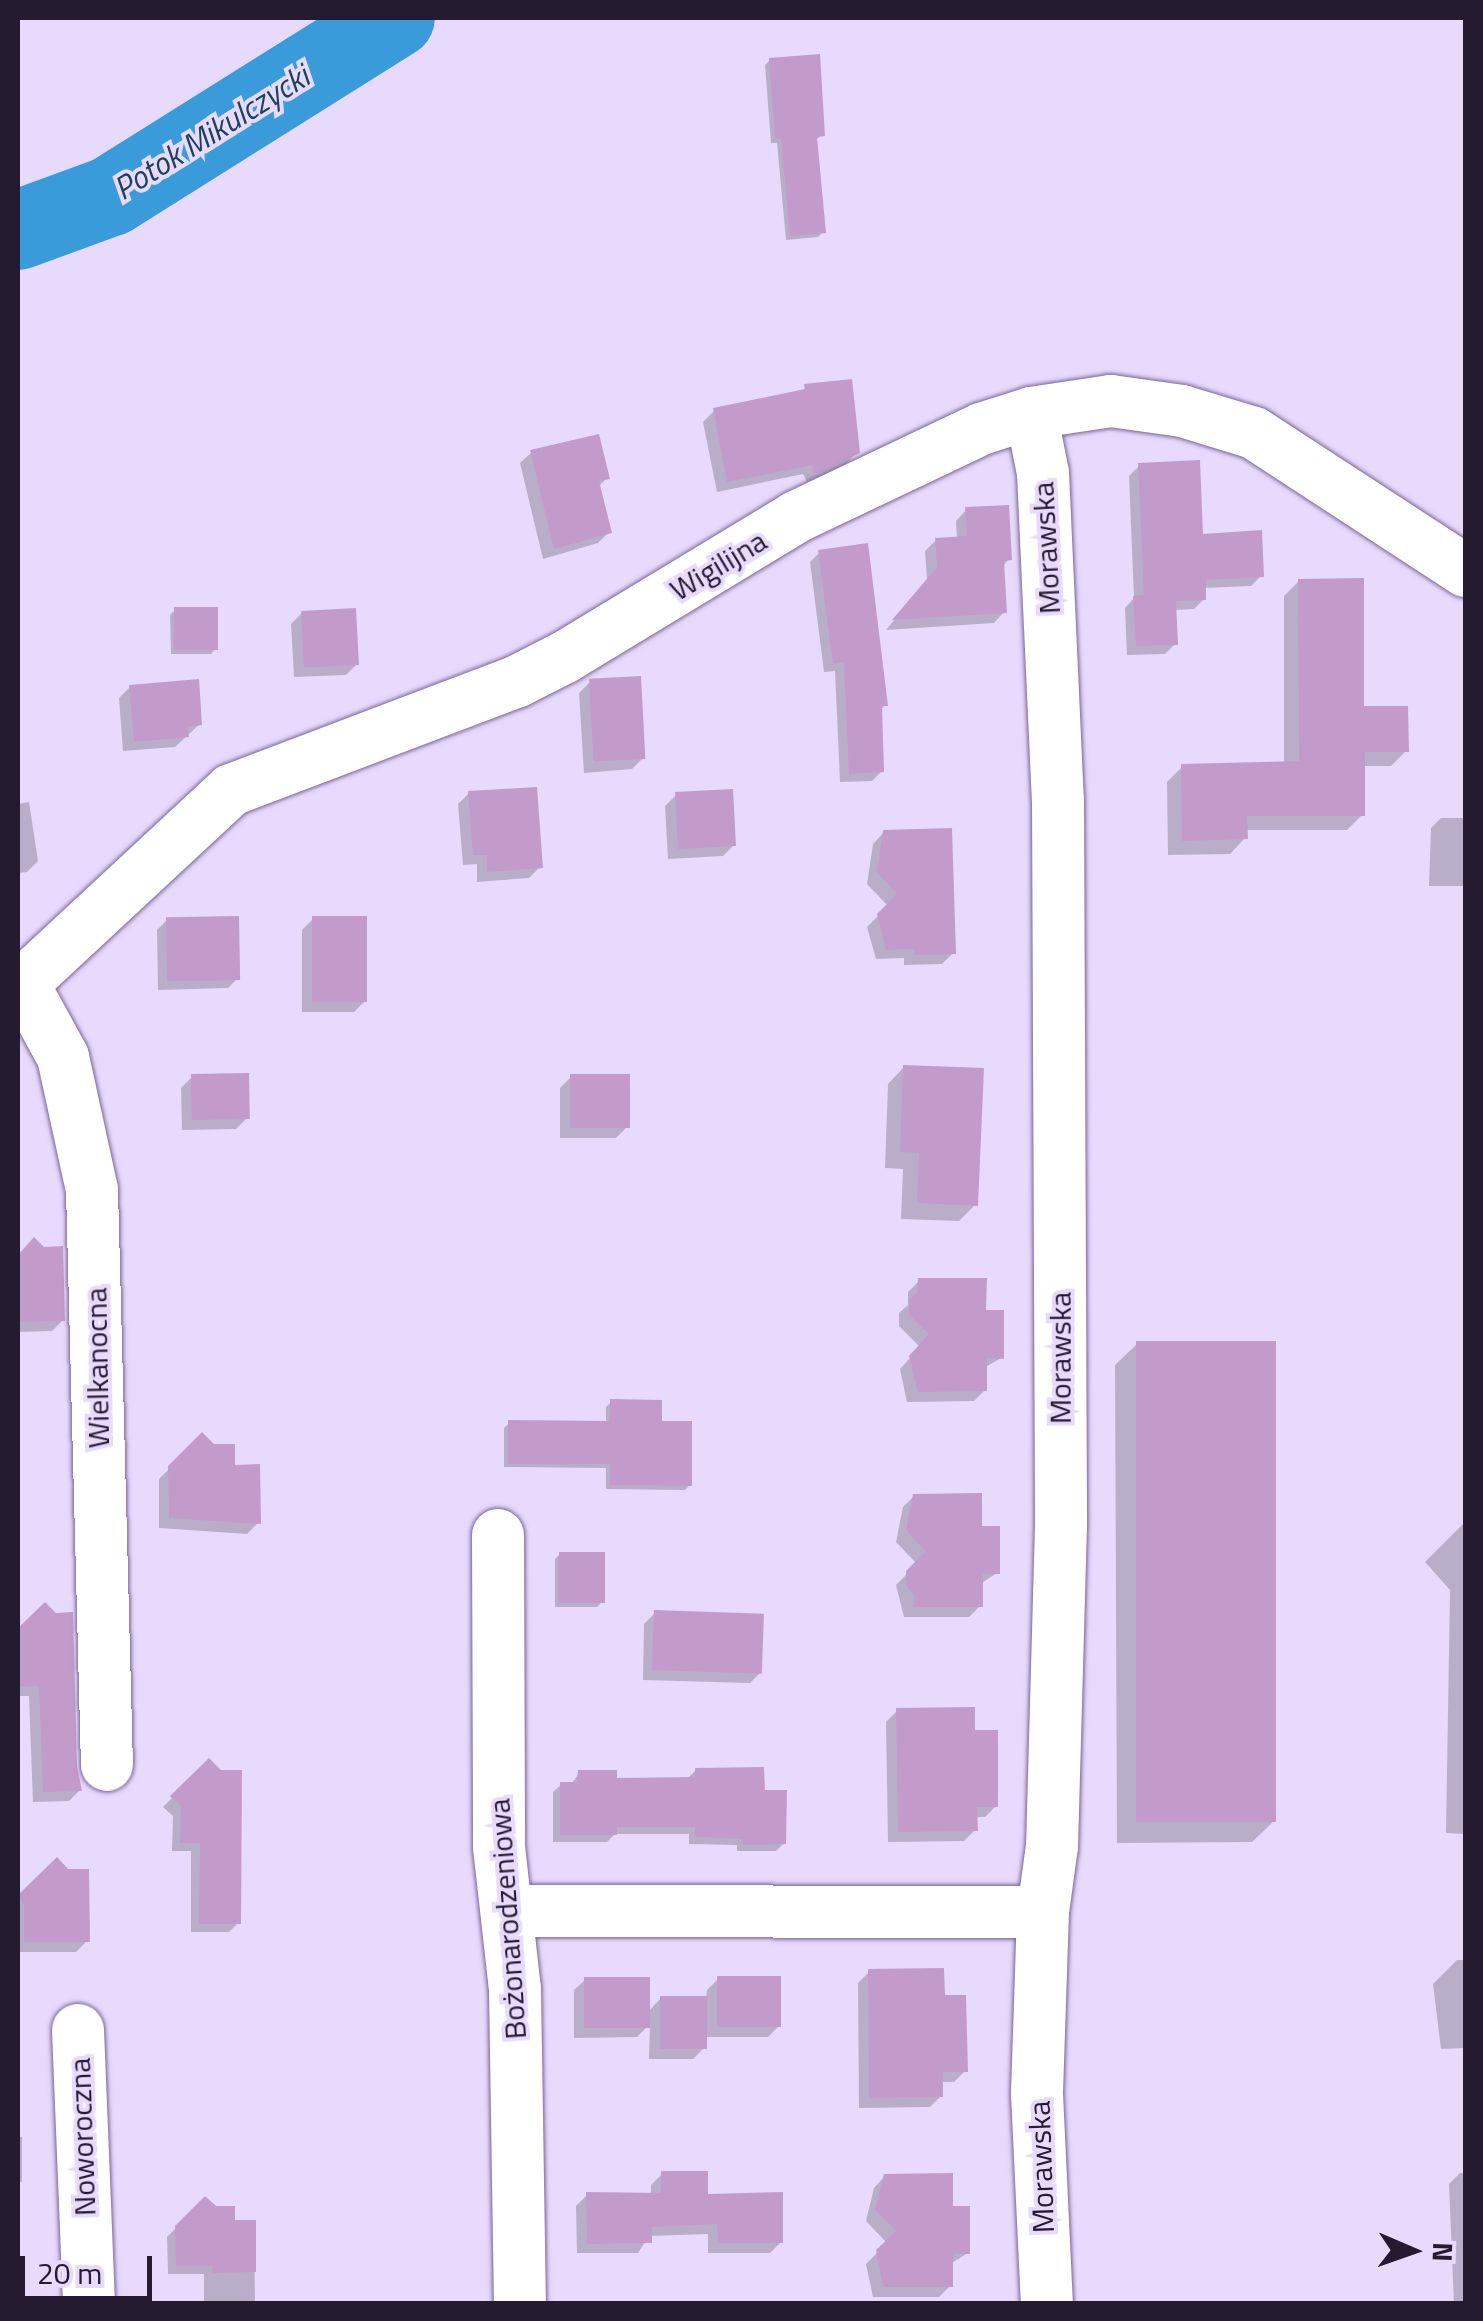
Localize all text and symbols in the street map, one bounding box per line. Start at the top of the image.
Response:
water label: Potok Mikulczycki [106,57,316,207]
street label: Morawska [1025,481,1067,615]
street label: Wigilijna [663,522,773,608]
street label: Wielkanocna [78,1287,116,1449]
street label: Morawska [1042,1292,1078,1424]
street label: Bożonarodzeniowa [481,1797,533,2041]
street label: Noworoczna [61,2057,103,2217]
street label: Morawska [1021,2100,1061,2234]
north arrow [1363,2201,1463,2301]
scale bar [25,2236,158,2298]
text: N [1422,2242,1465,2263]
text: 20 m [37,2250,102,2296]

